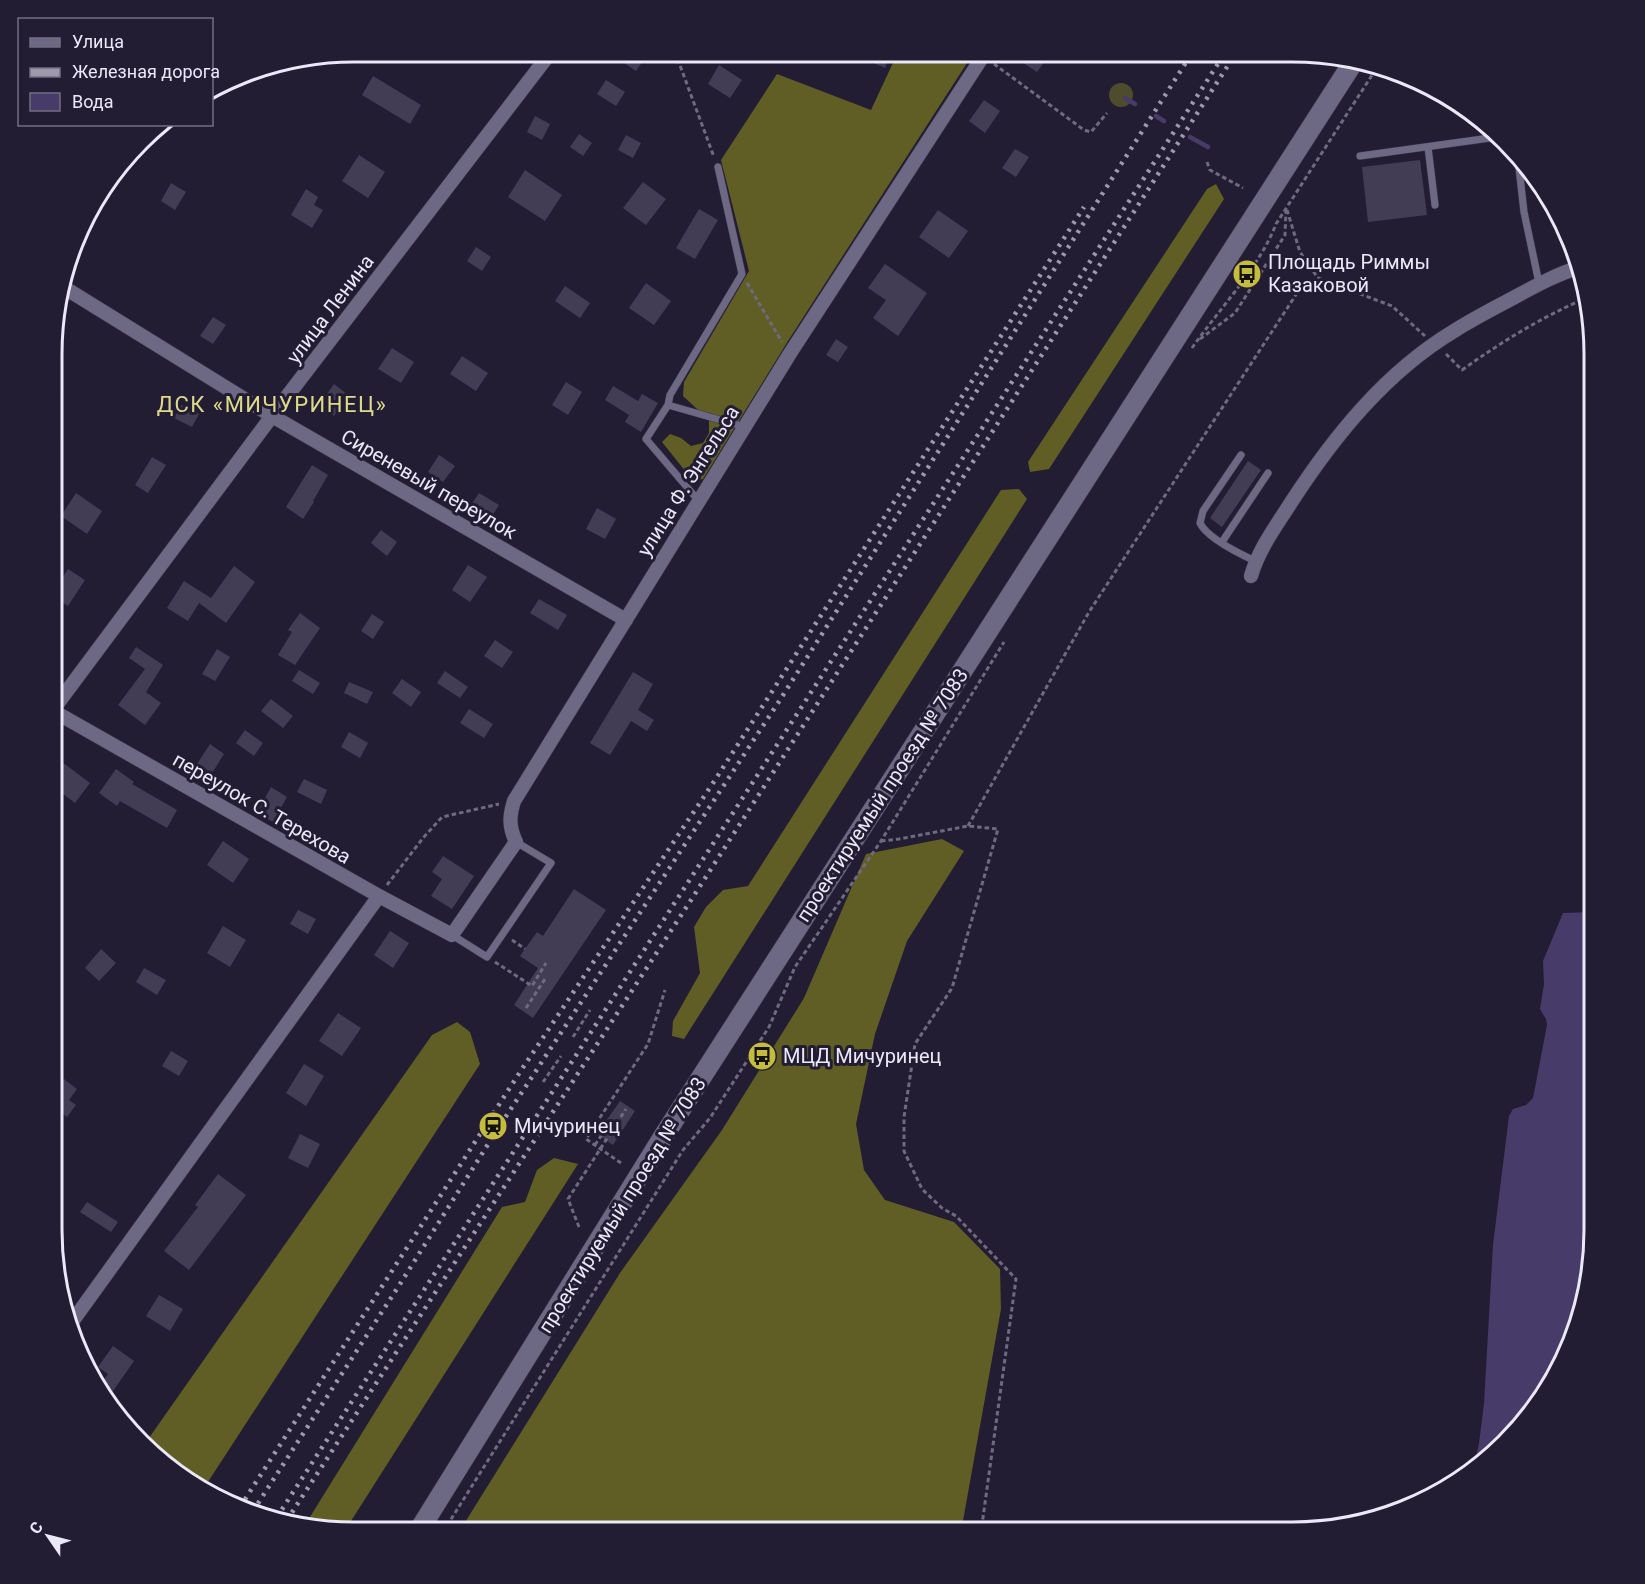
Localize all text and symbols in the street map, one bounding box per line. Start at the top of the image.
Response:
legend [18,18,213,126]
text: Улица [72,31,124,52]
text: Железная дорога [72,61,220,82]
text: Вода [72,91,114,112]
street label: улица Ленина [281,250,379,368]
place label: Площадь Риммы Казаковой [1268,250,1430,297]
bus stop icon: Площадь Риммы Казаковой [1231,258,1263,290]
district label: ДСК «МИЧУРИНЕЦ» [157,392,387,417]
street label: улица Ф. Энгельса [632,401,744,561]
street label: Сиреневый переулок [337,424,521,544]
street label: проектируемый проезд № 7083 [791,664,973,926]
street label: переулок С. Терехова [169,747,355,869]
bus stop icon: МЦД Мичуринец [746,1040,778,1072]
place label: МЦД Мичуринец [783,1044,942,1068]
street label: проектируемый проезд № 7083 [533,1073,711,1337]
station icon: Мичуринец [477,1110,509,1142]
place label: Мичуринец [514,1114,620,1138]
north arrow [18,1506,78,1566]
text: С [25,1518,47,1537]

